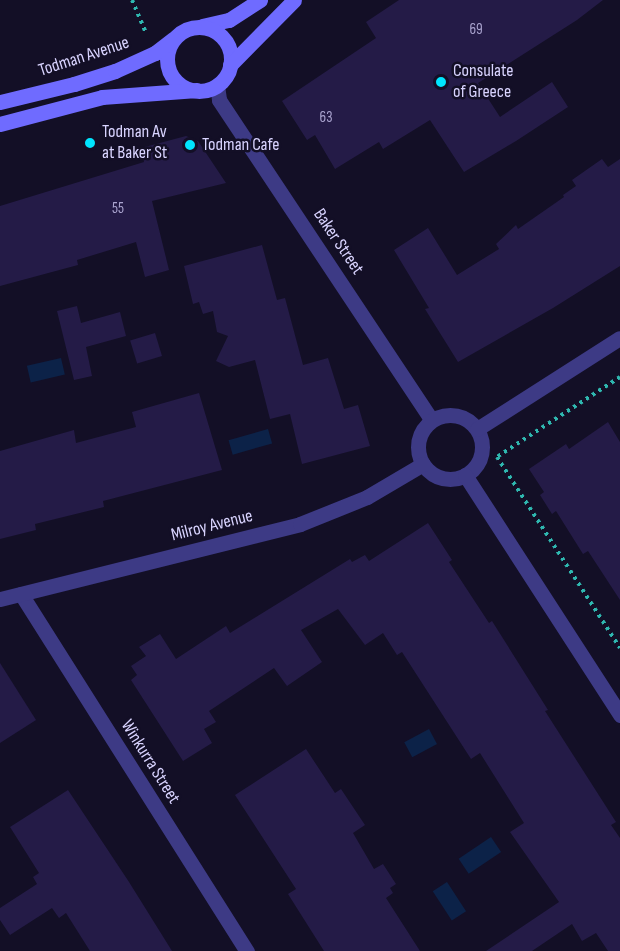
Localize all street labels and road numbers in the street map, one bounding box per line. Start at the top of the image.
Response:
street label: Todman Avenue [36,32,132,82]
street label: Baker Street [308,205,368,279]
street label: Milroy Avenue [169,505,255,547]
street label: Winkurra Street [116,716,184,808]

